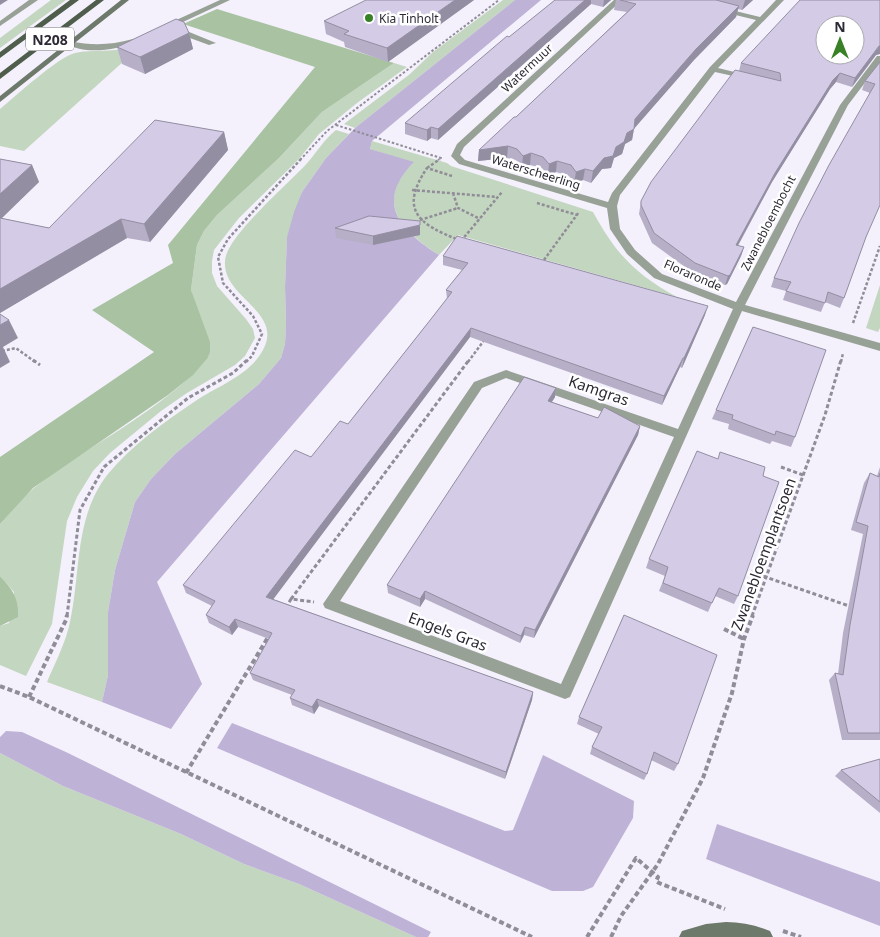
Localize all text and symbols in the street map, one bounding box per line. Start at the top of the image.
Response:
place label: Kia Tinholt [379,10,439,27]
marker: Kia Tinholt [363,12,375,24]
north arrow [815,15,865,65]
text: N [834,17,846,36]
road number: N208 [26,28,74,50]
street label: Watermuur [498,40,556,96]
street label: Waterscheerling [489,150,583,194]
street label: Zwanebloembocht [737,172,800,274]
street label: Floraronde [661,255,725,295]
street label: Kamgras [566,370,632,410]
street label: Zwanebloemplantsoen [726,475,800,633]
street label: Engels Gras [406,607,490,655]

